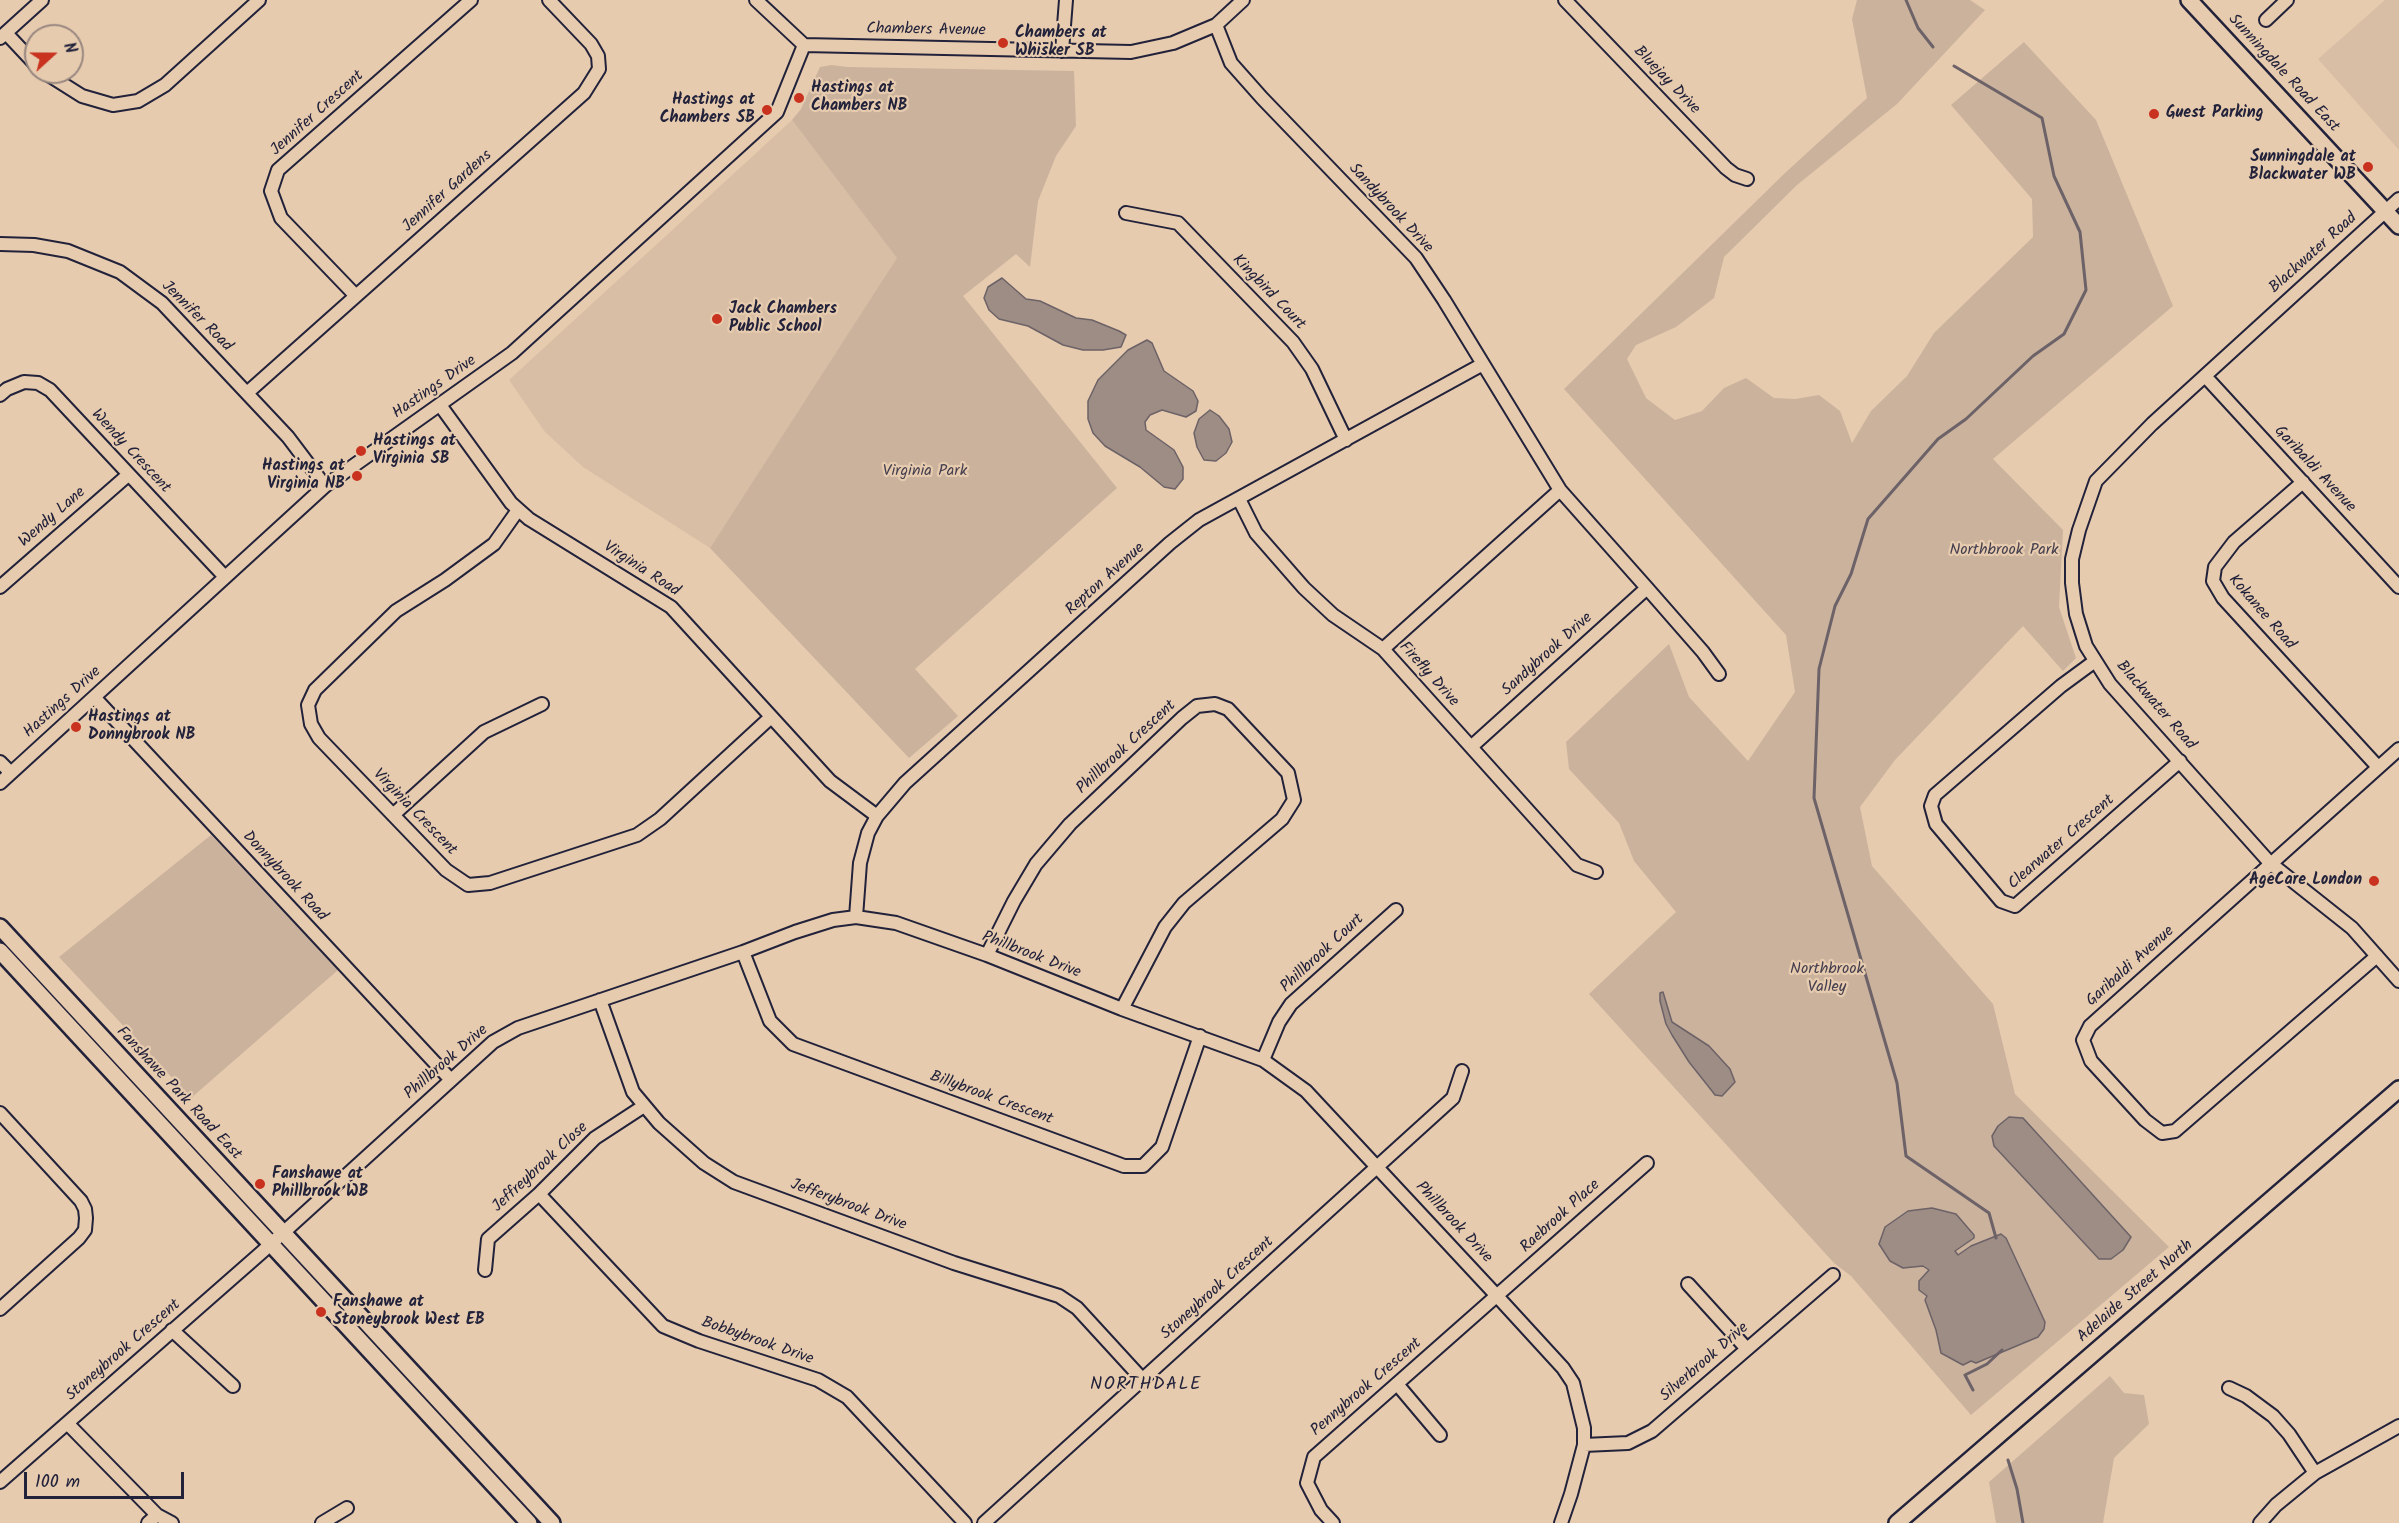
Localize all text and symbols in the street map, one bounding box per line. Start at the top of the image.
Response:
street label: Sunningdale Road East [2223,11,2343,137]
street label: Chambers Avenue [866,20,986,42]
north arrow [24,24,84,84]
place label: Chambers at Whisker SB [1015,24,1107,62]
marker: Chambers at Whisker SB [996,36,1010,50]
text: N [56,39,83,57]
street label: Bluejay Drive [1629,43,1703,119]
street label: Jennifer Crescent [268,67,368,161]
place label: Hastings at Chambers NB [811,79,908,117]
place label: Hastings at Chambers SB [660,91,755,129]
marker: Hastings at Chambers NB [792,91,806,105]
marker: Hastings at Chambers SB [760,103,774,117]
place label: Guest Parking [2166,104,2263,124]
marker: Guest Parking [2147,107,2161,121]
street label: Jennifer Gardens [399,147,497,237]
place label: Sunningdale at Blackwater WB [2249,148,2356,186]
street label: Sandybrook Drive [1344,160,1436,258]
marker: Sunningdale at Blackwater WB [2361,160,2375,174]
street label: Blackwater Road [2266,209,2362,299]
street label: Kingbird Court [1227,251,1309,335]
street label: Jennifer Road [156,277,236,357]
place label: Jack Chambers Public School [729,300,837,338]
marker: Jack Chambers Public School [710,312,724,326]
street label: Hastings Drive [389,352,481,424]
street label: Wendy Crescent [86,406,174,498]
street label: Garibaldi Avenue [2269,423,2359,517]
place label: Hastings at Virginia SB [373,432,456,470]
marker: Hastings at Virginia SB [354,444,368,458]
place label: Hastings at Virginia NB [262,457,345,495]
park label: Virginia Park [883,462,967,482]
marker: Hastings at Virginia NB [350,469,364,483]
street label: Wendy Lane [16,484,90,552]
street label: Virginia Road [599,538,683,602]
street label: Repton Avenue [1063,540,1149,620]
park label: Northbrook Park [1949,541,2059,561]
street label: Kokanee Road [2223,572,2299,654]
street label: Sandybrook Drive [1499,609,1597,701]
street label: Firefly Drive [1394,639,1462,711]
street label: Blackwater Road [2111,658,2199,754]
street label: Hastings Drive [20,663,106,743]
street label: Phillbrook Crescent [1073,697,1181,799]
place label: Hastings at Donnybrook NB [88,708,196,746]
marker: Hastings at Donnybrook NB [69,720,83,734]
street label: Virginia Crescent [368,766,460,860]
street label: Clearwater Crescent [2005,792,2119,894]
street label: Donnybrook Road [237,828,331,926]
place label: AgeCare London [2249,871,2362,891]
marker: AgeCare London [2367,874,2381,888]
street label: Phillbrook Court [1277,910,1369,998]
street label: Garibaldi Avenue [2083,923,2179,1011]
street label: Phillbrook Drive [979,928,1083,984]
park label: Northbrook Valley [1790,960,1864,998]
street label: Phillbrook Drive [401,1022,493,1104]
street label: Fanshawe Park Road East [111,1023,245,1165]
street label: Billybrook Crescent [927,1068,1055,1130]
street label: Jeffreybrook Close [489,1119,593,1217]
place label: Fanshawe at Phillbrook WB [272,1165,369,1203]
street label: Jefferybrook Drive [787,1176,909,1236]
street label: Raebrook Place [1517,1176,1605,1258]
marker: Fanshawe at Phillbrook WB [253,1177,267,1191]
street label: Phillbrook Drive [1410,1178,1496,1268]
street label: Stoneybrook Crescent [1158,1233,1278,1345]
street label: Adelaide Street North [2074,1237,2198,1347]
place label: Fanshawe at Stoneybrook West EB [333,1293,485,1331]
street label: Stoneybrook Crescent [63,1296,185,1406]
marker: Fanshawe at Stoneybrook West EB [314,1305,328,1319]
street label: Bobbybrook Drive [698,1314,816,1370]
street label: Silverbrook Drive [1657,1319,1753,1407]
street label: Pennybrook Crescent [1308,1335,1426,1441]
district label: NORTHDALE [1090,1375,1202,1397]
scale bar [27,1460,188,1498]
text: 100 m [35,1468,80,1497]

